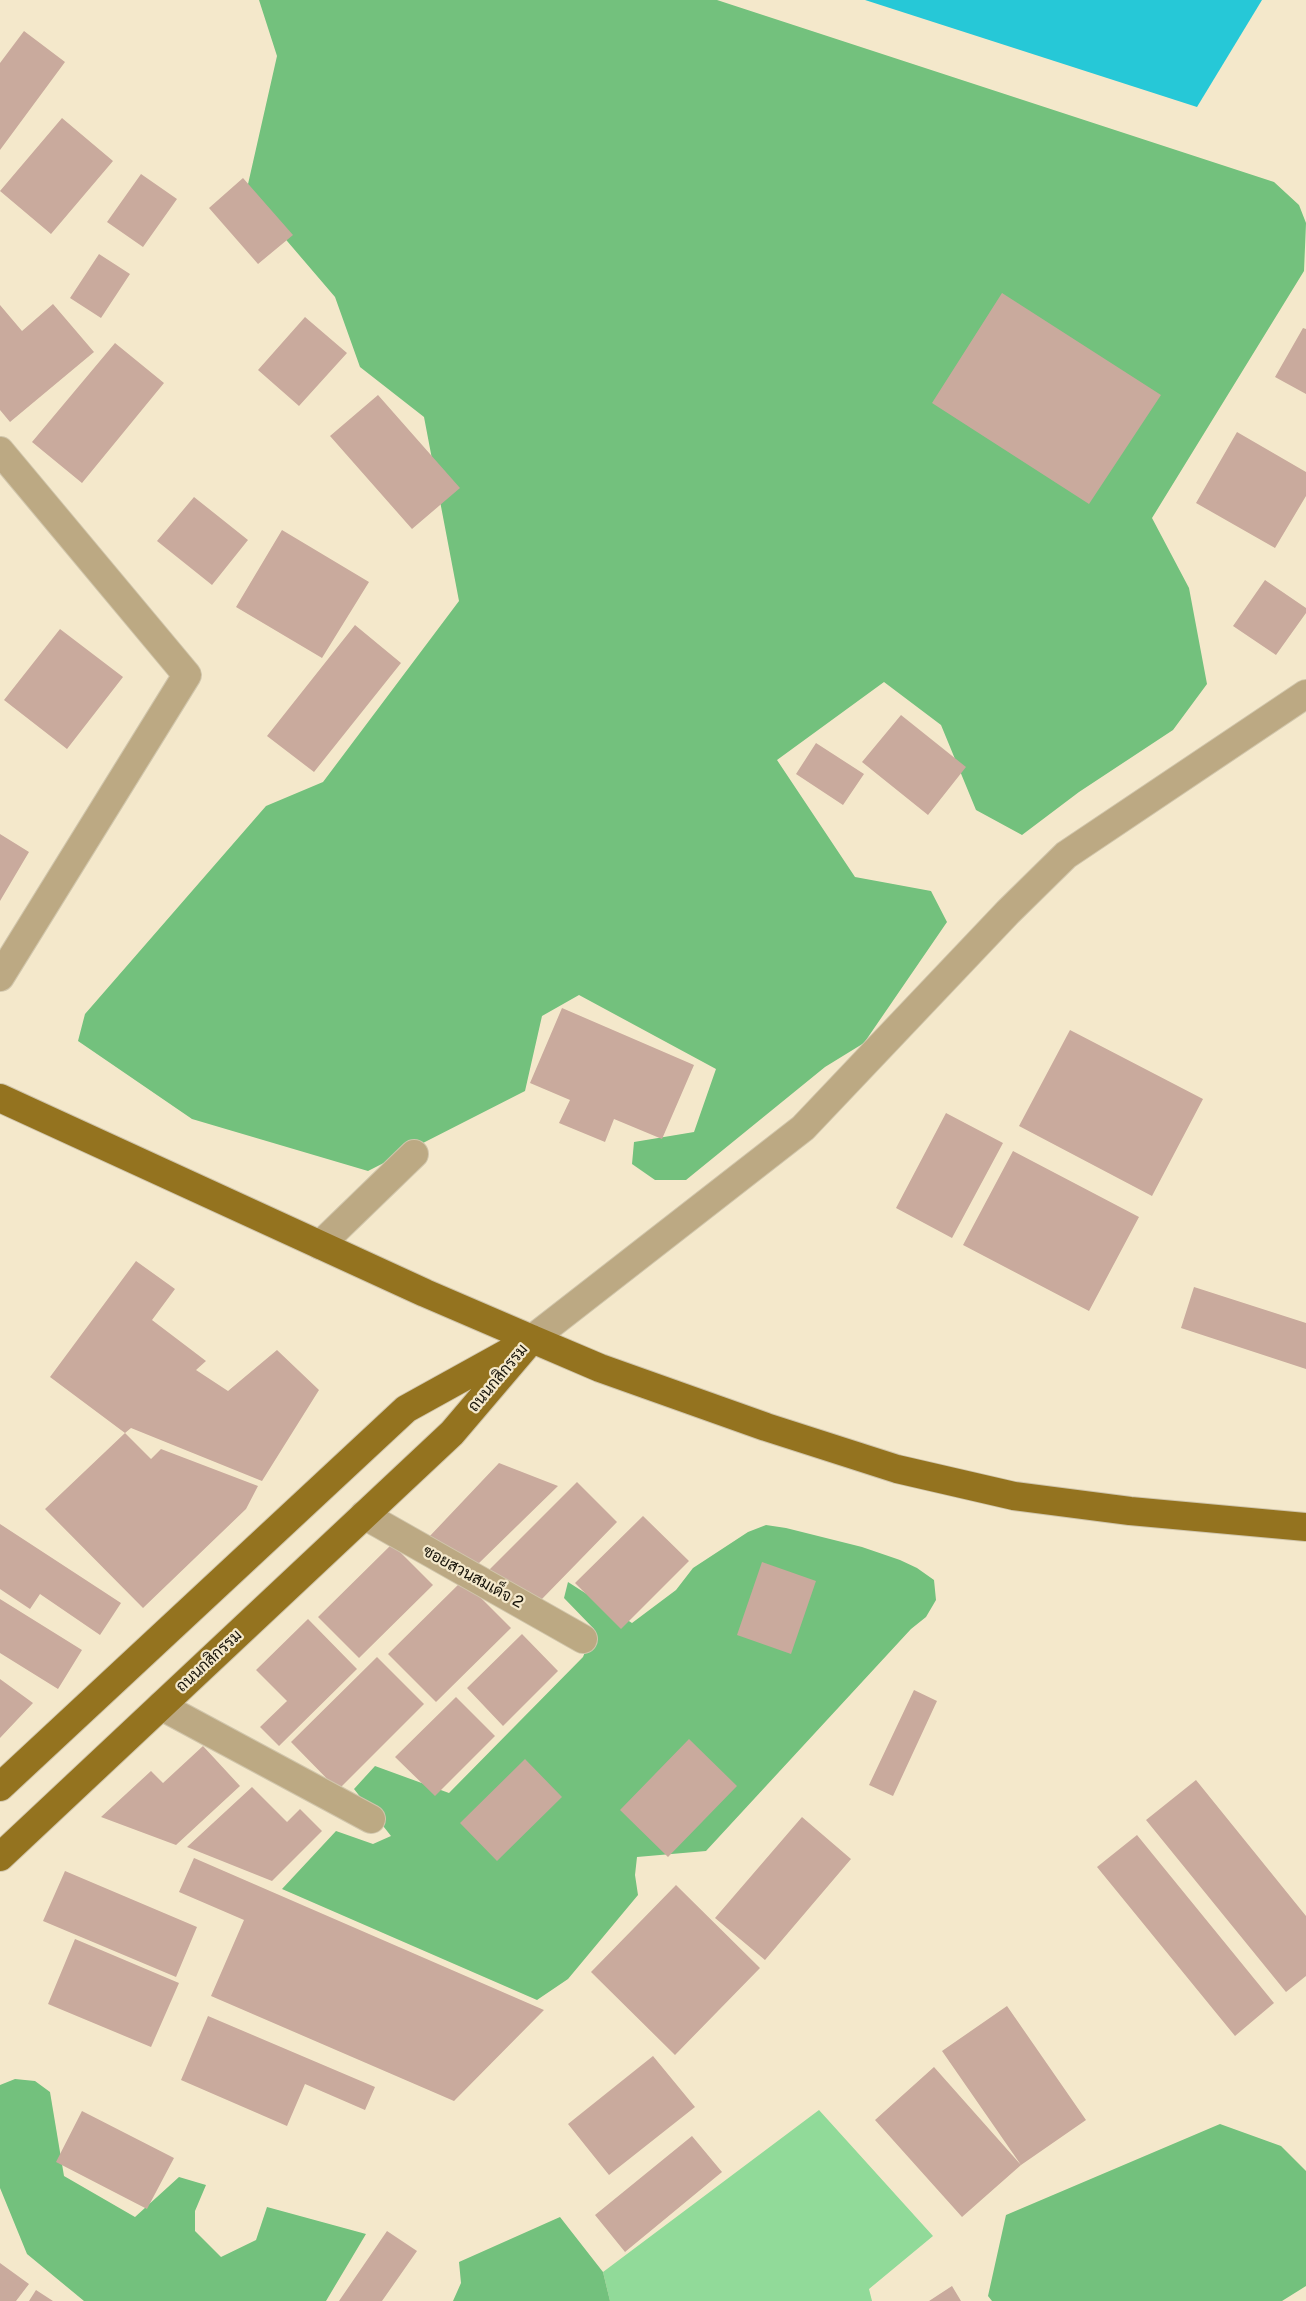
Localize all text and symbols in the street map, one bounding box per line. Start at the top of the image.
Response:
street label: ถนนกสิกรรม [464,1340,532,1416]
street label: ซอยสวนสมเด็จ 2 [419,1541,527,1613]
street label: ถนนกสิกรรม [172,1626,246,1696]

